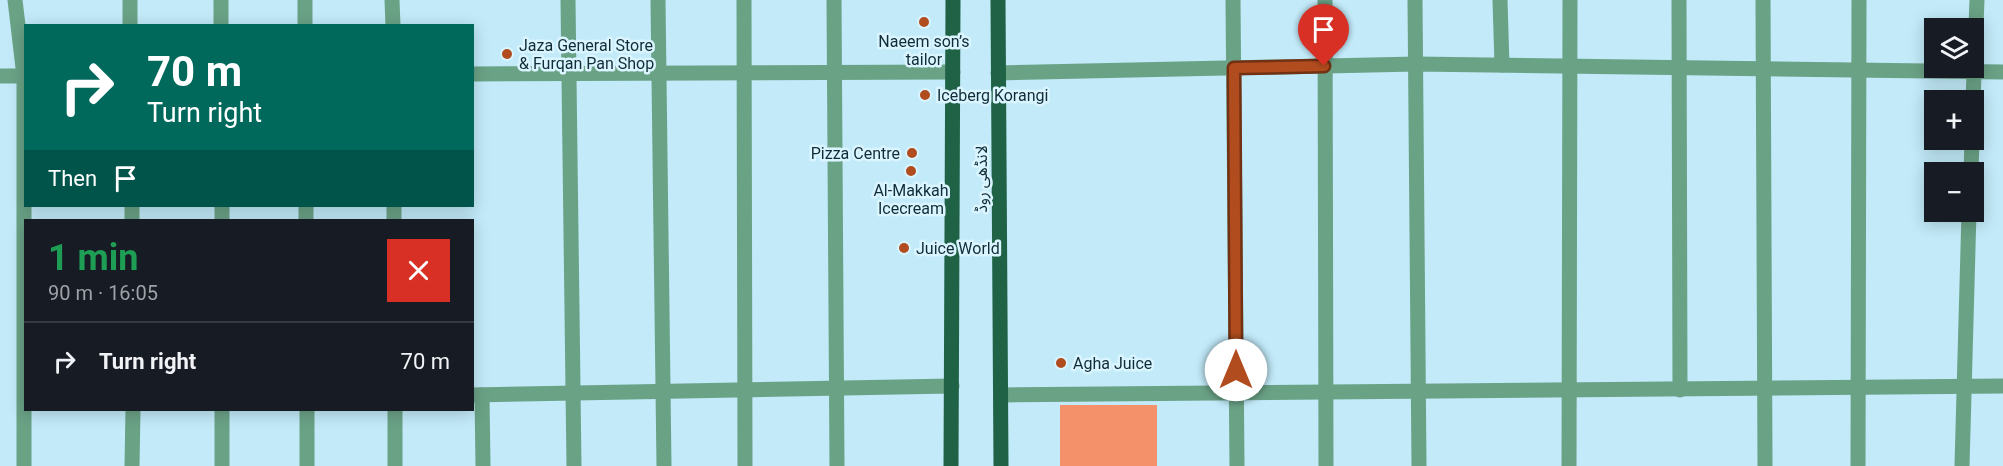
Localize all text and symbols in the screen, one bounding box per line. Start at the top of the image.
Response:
pin [1298,4,1349,66]
icon: arrive [1307,13,1340,46]
marker: Naeem son’s tailor [917,15,931,29]
map controls [1924,18,1984,222]
button: layers [1924,18,1984,78]
place label: Naeem son’s tailor [878,32,970,69]
place label: Jaza General Store & Furqan Pan Shop [519,36,654,73]
text: 70 m [147,47,242,96]
marker: Jaza General Store & Furqan Pan Shop [500,47,514,61]
icon: right [48,48,126,126]
place label: Iceberg Korangi [937,86,1048,105]
marker: Iceberg Korangi [918,88,932,102]
button: + [1924,90,1984,150]
text: Turn right [147,97,262,129]
place label: Pizza Centre [811,144,900,163]
street label: لانڈھی روڈ [972,145,991,213]
marker: Pizza Centre [905,146,919,160]
icon: arrive [109,162,142,195]
button: − [1924,162,1984,222]
marker: Al-Makkah Icecream [904,164,918,178]
text: Then [48,166,97,191]
place label: Al-Makkah Icecream [873,181,949,218]
text: 1 min [48,237,139,279]
button: close [387,239,450,302]
place label: Juice World [916,239,1000,258]
marker: Juice World [897,241,911,255]
text: 90 m · 16:05 [48,281,158,305]
position arrow [1204,338,1268,402]
icon: right [48,345,81,378]
text: Turn right [99,349,196,374]
text: 70 m [401,349,450,374]
place label: Agha Juice [1073,354,1152,373]
marker: Agha Juice [1054,356,1068,370]

